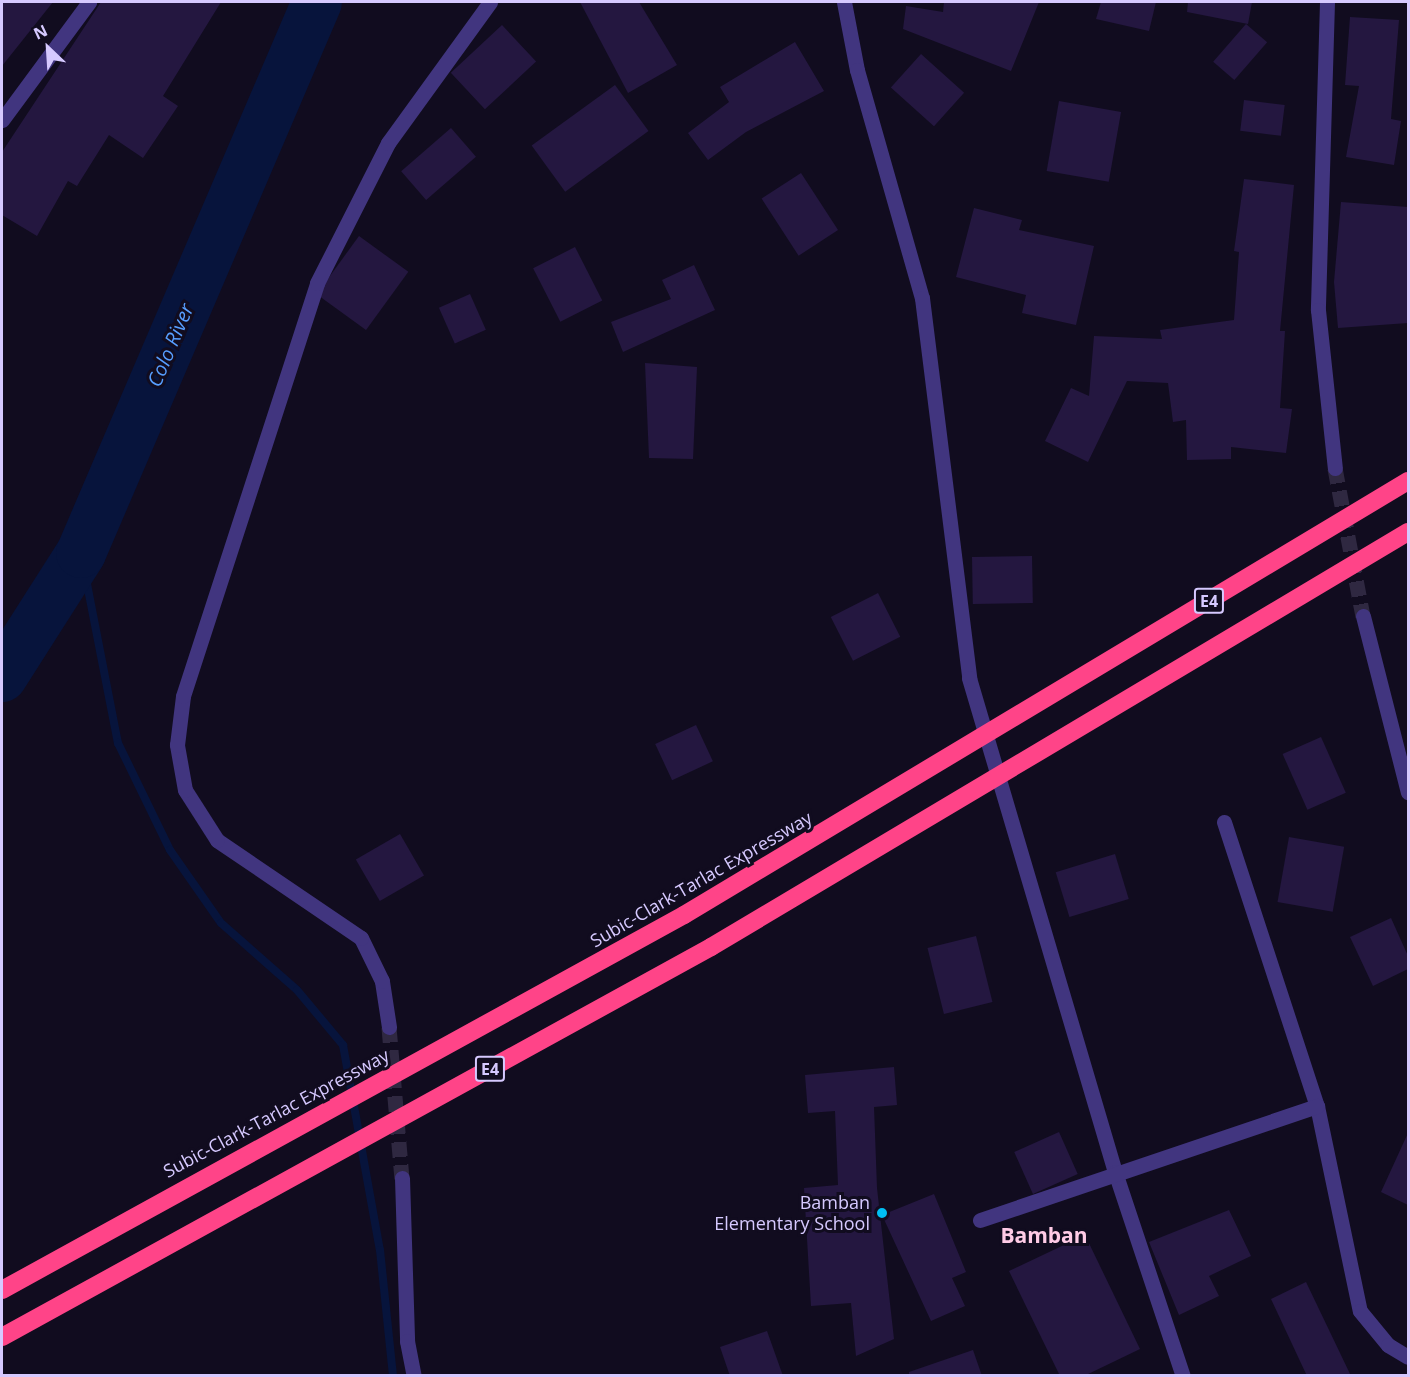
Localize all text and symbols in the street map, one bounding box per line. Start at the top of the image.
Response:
north arrow [18,18,78,78]
text: N [30,19,51,44]
water label: Colo River [142,300,198,390]
road number: E4 [1192,588,1226,614]
street label: Subic-Clark-Tarlac Expressway [586,807,816,951]
street label: Subic-Clark-Tarlac Expressway [159,1044,393,1182]
road number: E4 [474,1056,506,1082]
place label: Bamban Elementary School [714,1192,870,1234]
marker: Bamban Elementary School [875,1206,889,1220]
district label: Bamban [1000,1222,1088,1248]

